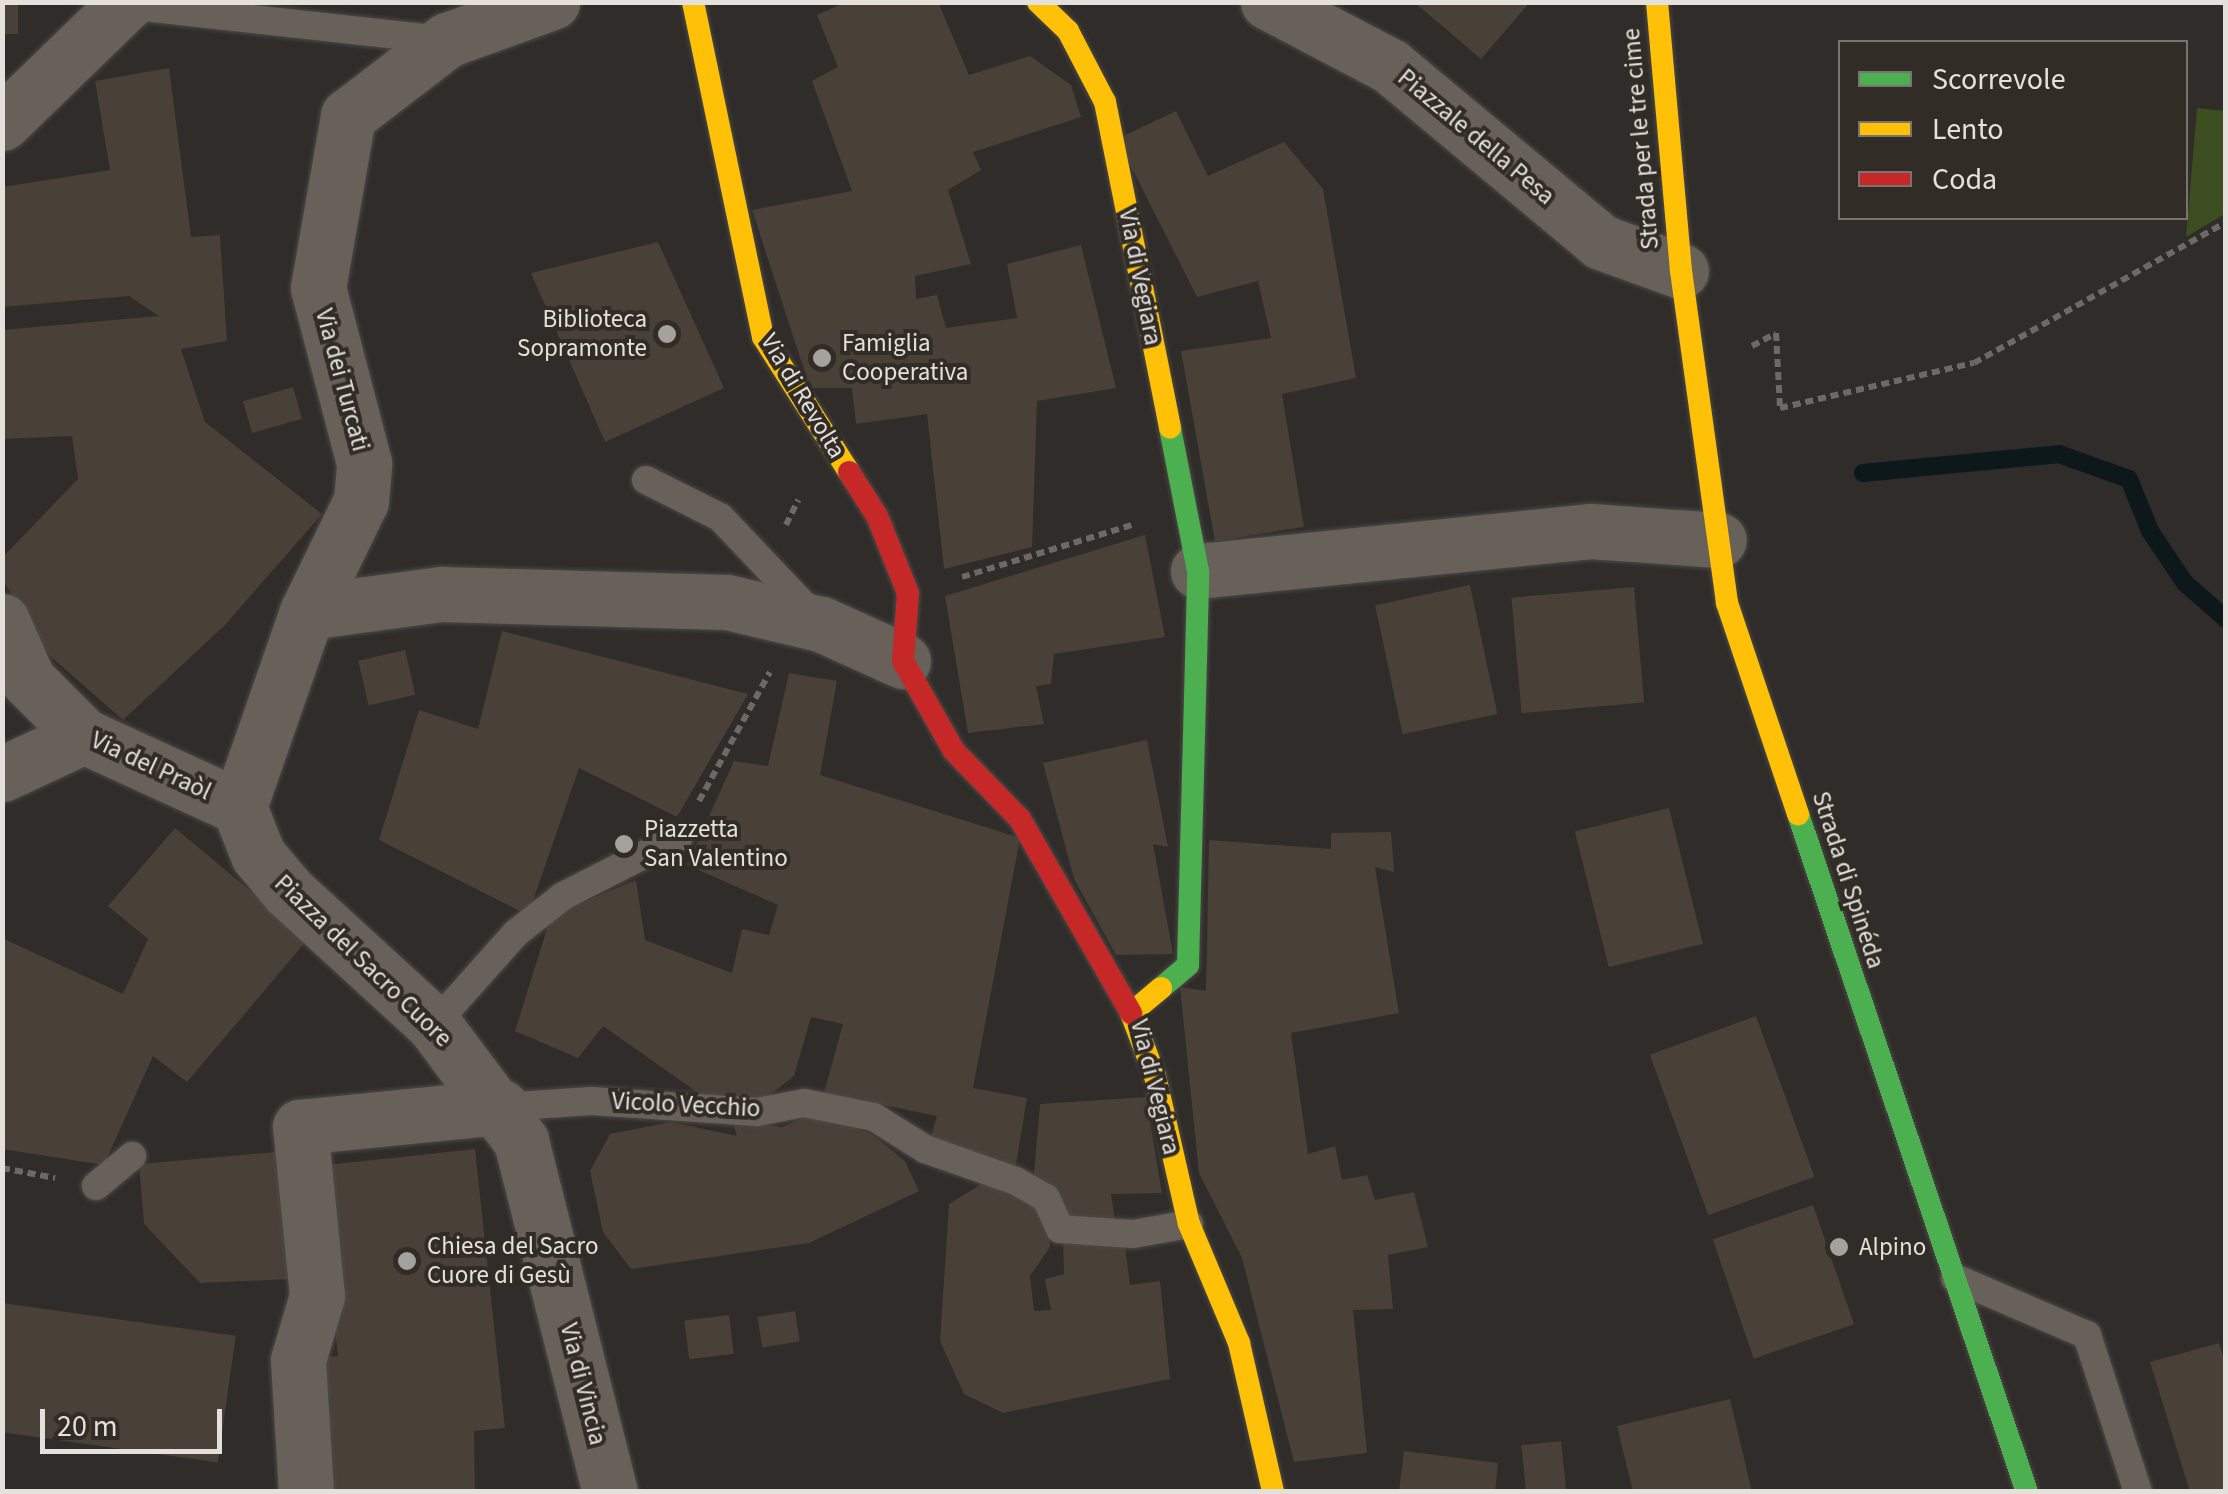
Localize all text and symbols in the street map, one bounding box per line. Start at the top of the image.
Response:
street label: Strada per le tre cime [1616,27,1666,251]
legend [1838,40,2188,220]
text: Scorrevole [1932,58,2066,101]
street label: Piazzale della Pesa [1391,63,1561,211]
text: Lento [1932,108,2004,151]
text: Coda [1932,158,1997,201]
street label: Via di Vegiara [1112,206,1168,348]
street label: Via dei Turcati [309,305,375,455]
place label: Biblioteca Sopramonte [517,305,647,364]
marker: Biblioteca Sopramonte [656,323,678,345]
street label: Via di Revolta [754,328,852,464]
place label: Famiglia Cooperativa [842,329,968,388]
marker: Famiglia Cooperativa [811,347,833,369]
street label: Via del Praòl [86,725,216,807]
street label: Strada di Spinéda [1805,788,1891,972]
place label: Piazzetta San Valentino [644,815,788,874]
marker: Piazzetta San Valentino [613,833,635,855]
street label: Piazza del Sacro Cuore [268,869,458,1053]
street label: Via di Vegiara [1124,1016,1186,1158]
street label: Vicolo Vecchio [611,1086,761,1124]
place label: Chiesa del Sacro Cuore di Gesù [427,1232,598,1291]
place label: Alpino [1859,1232,1926,1262]
marker: Alpino [1828,1236,1850,1258]
marker: Chiesa del Sacro Cuore di Gesù [396,1250,418,1272]
street label: Via di Vincia [553,1320,613,1448]
scale bar [45,1389,228,1451]
text: 20 m [57,1405,118,1448]

